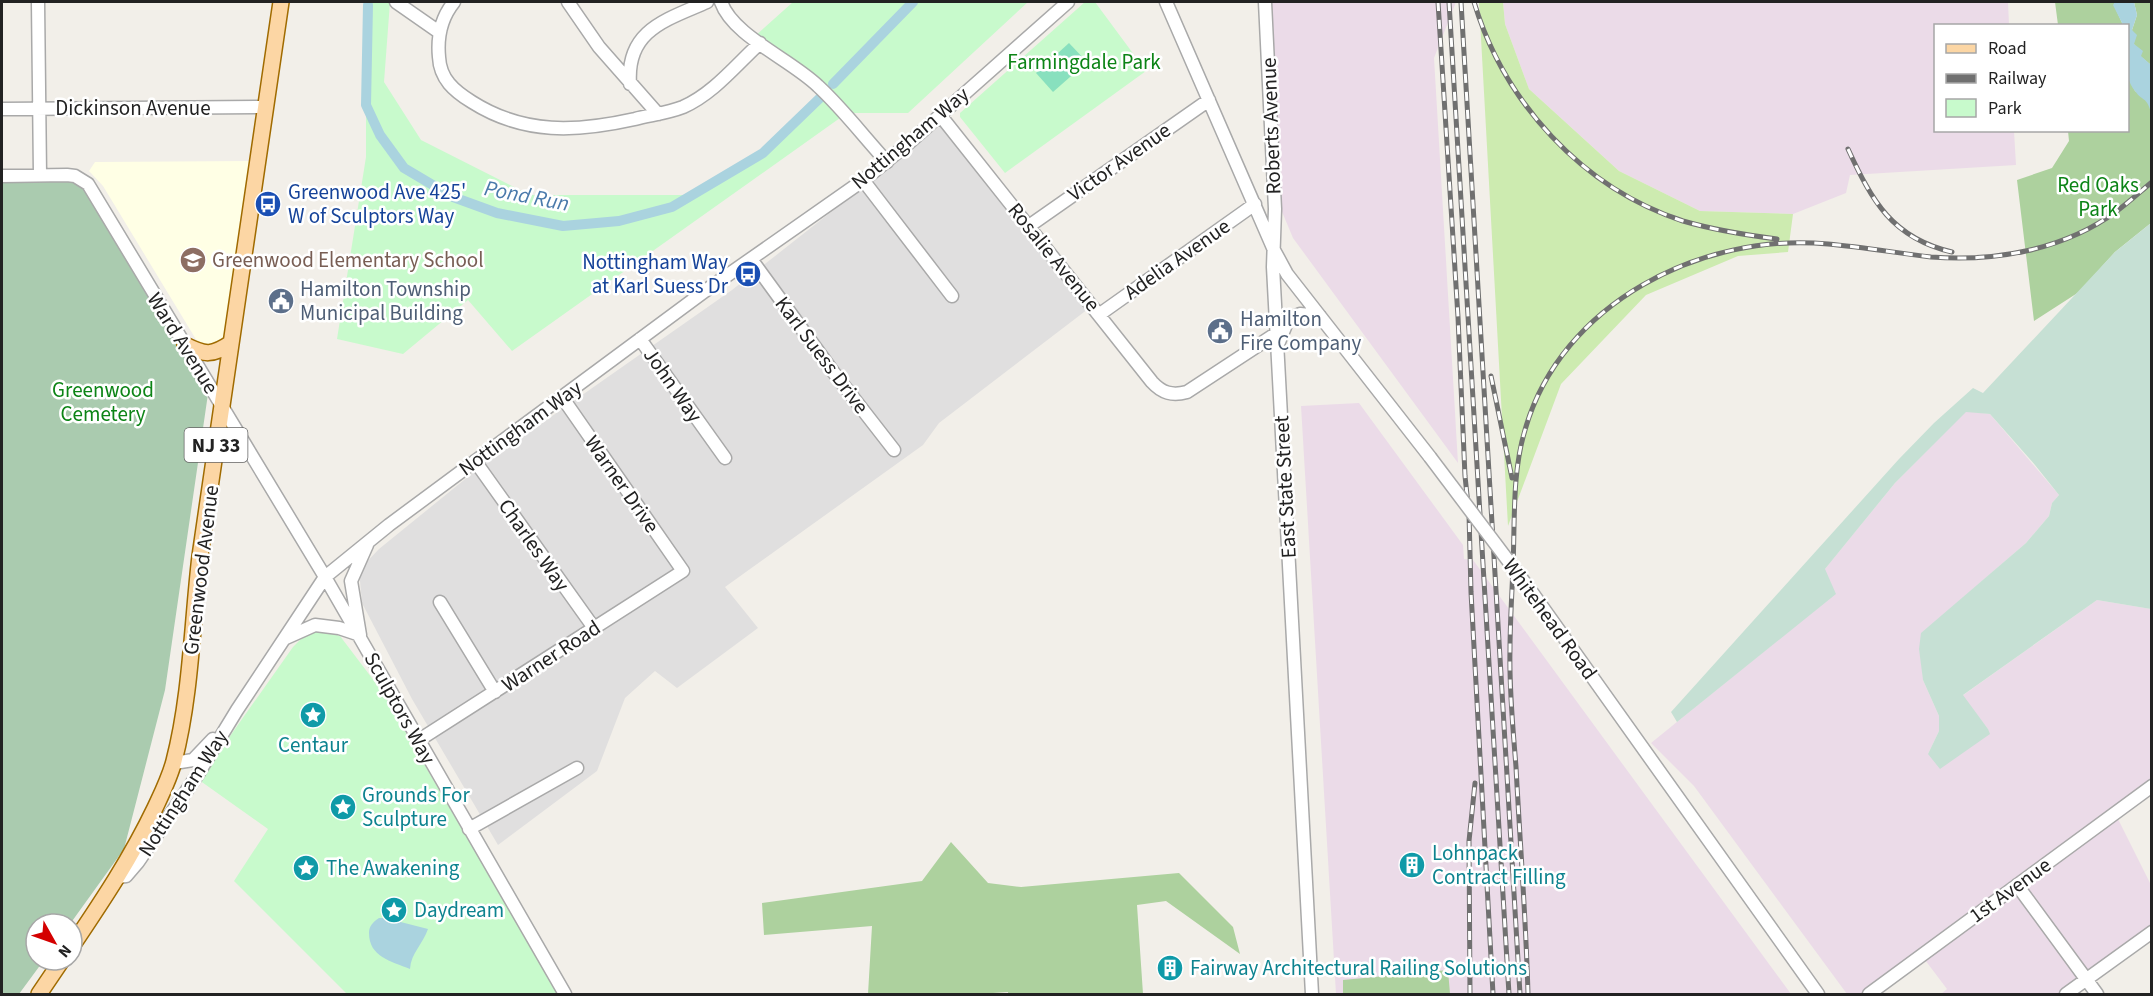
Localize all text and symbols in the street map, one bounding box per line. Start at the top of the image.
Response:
legend [1934,24,2129,132]
text: Road [1988,36,2027,61]
park label: Farmingdale Park [1007,47,1161,77]
street label: Roberts Avenue [1254,57,1288,195]
text: Railway [1988,66,2047,91]
street label: Nottingham Way [845,80,976,196]
street label: Dickinson Avenue [55,93,211,123]
text: Park [1988,96,2022,121]
street label: Victor Avenue [1061,115,1177,209]
park label: Red Oaks Park [2057,170,2139,224]
water label: Pond Run [482,172,572,220]
place label: Greenwood Ave 425' W of Sculptors Way [288,177,466,231]
bus stop icon: Greenwood Ave 425' W of Sculptors Way [253,189,283,219]
street label: Rosalie Avenue [1001,196,1107,318]
street label: Adelia Avenue [1118,211,1236,307]
school or university icon: Greenwood Elementary School [178,245,208,275]
place label: Greenwood Elementary School [212,245,484,275]
place label: Nottingham Way at Karl Suess Dr [582,247,729,301]
bus stop icon: Nottingham Way at Karl Suess Dr [733,259,763,289]
place label: Hamilton Township Municipal Building [300,274,471,328]
public building icon: Hamilton Township Municipal Building [266,286,296,316]
street label: Ward Avenue [140,287,226,399]
street label: Karl Suess Drive [768,290,876,420]
place label: Hamilton Fire Company [1240,304,1361,358]
public building icon: Hamilton Fire Company [1205,316,1235,346]
street label: John Way [636,342,710,429]
street label: Nottingham Way [452,373,588,483]
park label: Greenwood Cemetery [52,375,154,429]
street label: East State Street [1266,415,1304,559]
road number: NJ 33 [184,428,248,462]
street label: Warner Drive [577,429,667,539]
street label: Greenwood Avenue [176,483,226,657]
street label: Charles Way [491,493,577,597]
street label: Whitehead Road [1496,552,1604,686]
street label: Warner Road [496,613,606,699]
street label: Sculptors Way [357,647,443,770]
place icon: Centaur [298,700,328,730]
street label: Nottingham Way [131,724,235,862]
place label: Centaur [278,730,349,760]
place label: Grounds For Sculpture [362,780,470,834]
place icon: Grounds For Sculpture [328,792,358,822]
place label: Lohnpack Contract Filling [1432,838,1566,892]
building icon: Lohnpack Contract Filling [1397,850,1427,880]
street label: 1st Avenue [1963,850,2057,930]
place icon: The Awakening [291,853,321,883]
place label: The Awakening [326,853,460,883]
place icon: Daydream [379,895,409,925]
place label: Daydream [414,895,504,925]
north arrow [24,912,84,972]
text: N [53,940,77,962]
building icon: Fairway Architectural Railing Solutions [1155,953,1185,983]
place label: Fairway Architectural Railing Solutions [1190,953,1527,983]

